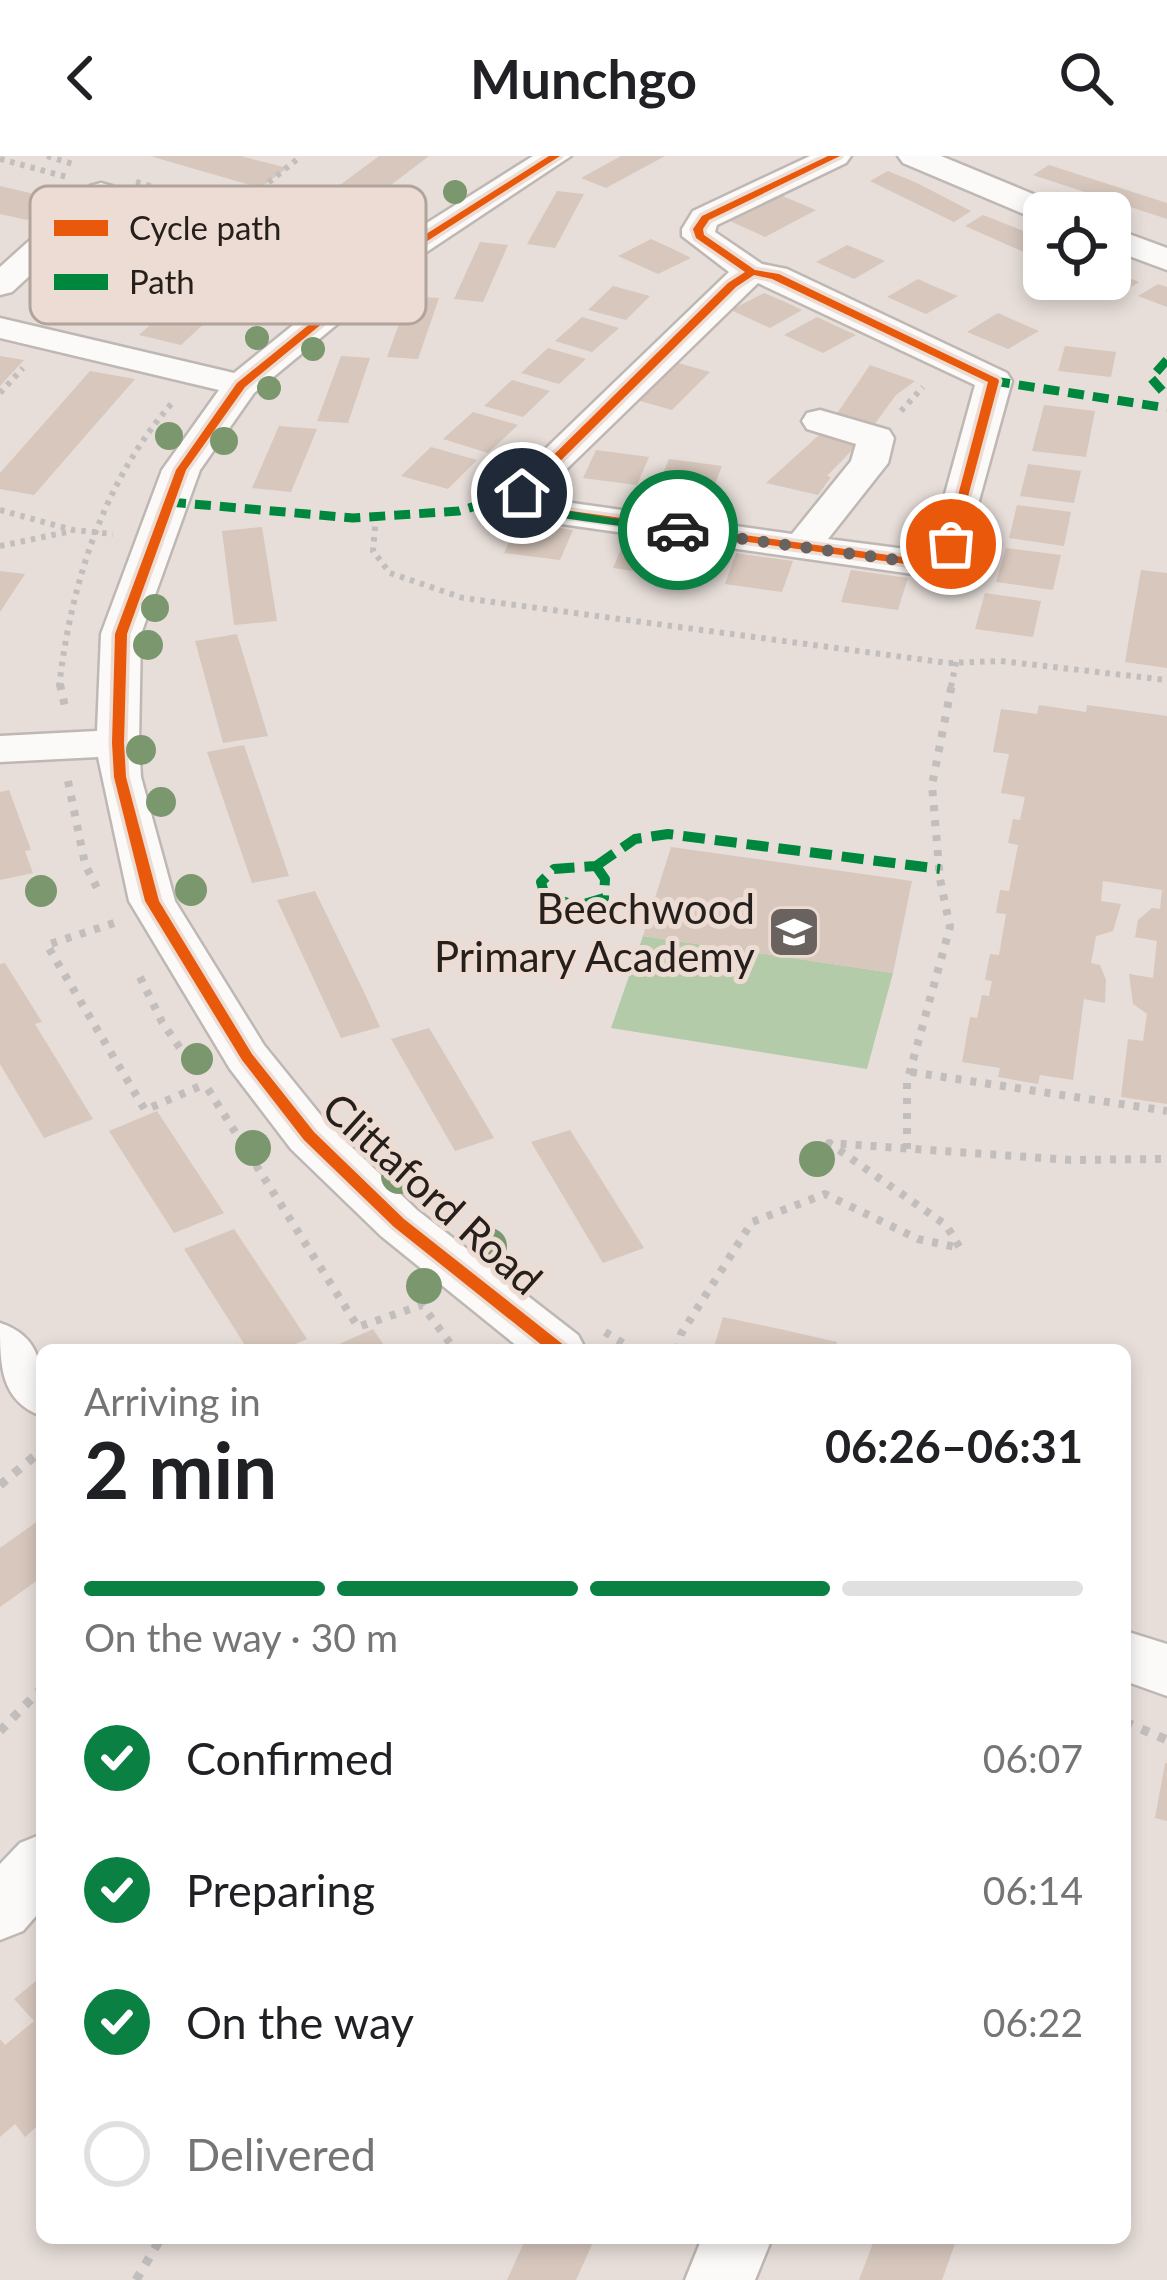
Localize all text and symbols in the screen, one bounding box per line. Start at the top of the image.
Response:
icon: back [48,45,114,111]
icon: search [1053,45,1119,111]
text: Munchgo [470,46,697,111]
legend [30,186,426,324]
map controls [1023,192,1131,300]
button: locate [1023,192,1131,300]
text: Cycle path [129,207,281,247]
text: Path [129,261,195,301]
pin [471,442,573,544]
icon: home [489,460,555,526]
courier [618,470,738,590]
pin [900,493,1002,595]
icon: car [645,497,711,563]
icon: bag [918,511,984,577]
place label: Beechwood Primary Academy [434,883,755,981]
school or university icon: Beechwood Primary Academy [766,904,822,960]
street label: Clittaford Road [313,1082,553,1304]
text: Arriving in [84,1378,261,1424]
text: 06:26–06:31 [825,1419,1083,1473]
text: 2 min [84,1422,277,1516]
text: On the way · 30 m [84,1614,398,1660]
icon: check [84,1725,150,1791]
text: Confirmed [186,1731,394,1785]
text: 06:07 [983,1735,1083,1781]
icon: check [84,1857,150,1923]
text: Preparing [186,1863,375,1917]
text: 06:14 [983,1867,1083,1913]
icon: check [84,1989,150,2055]
text: On the way [186,1995,414,2049]
text: 06:22 [983,1999,1083,2045]
text: Delivered [186,2127,376,2181]

